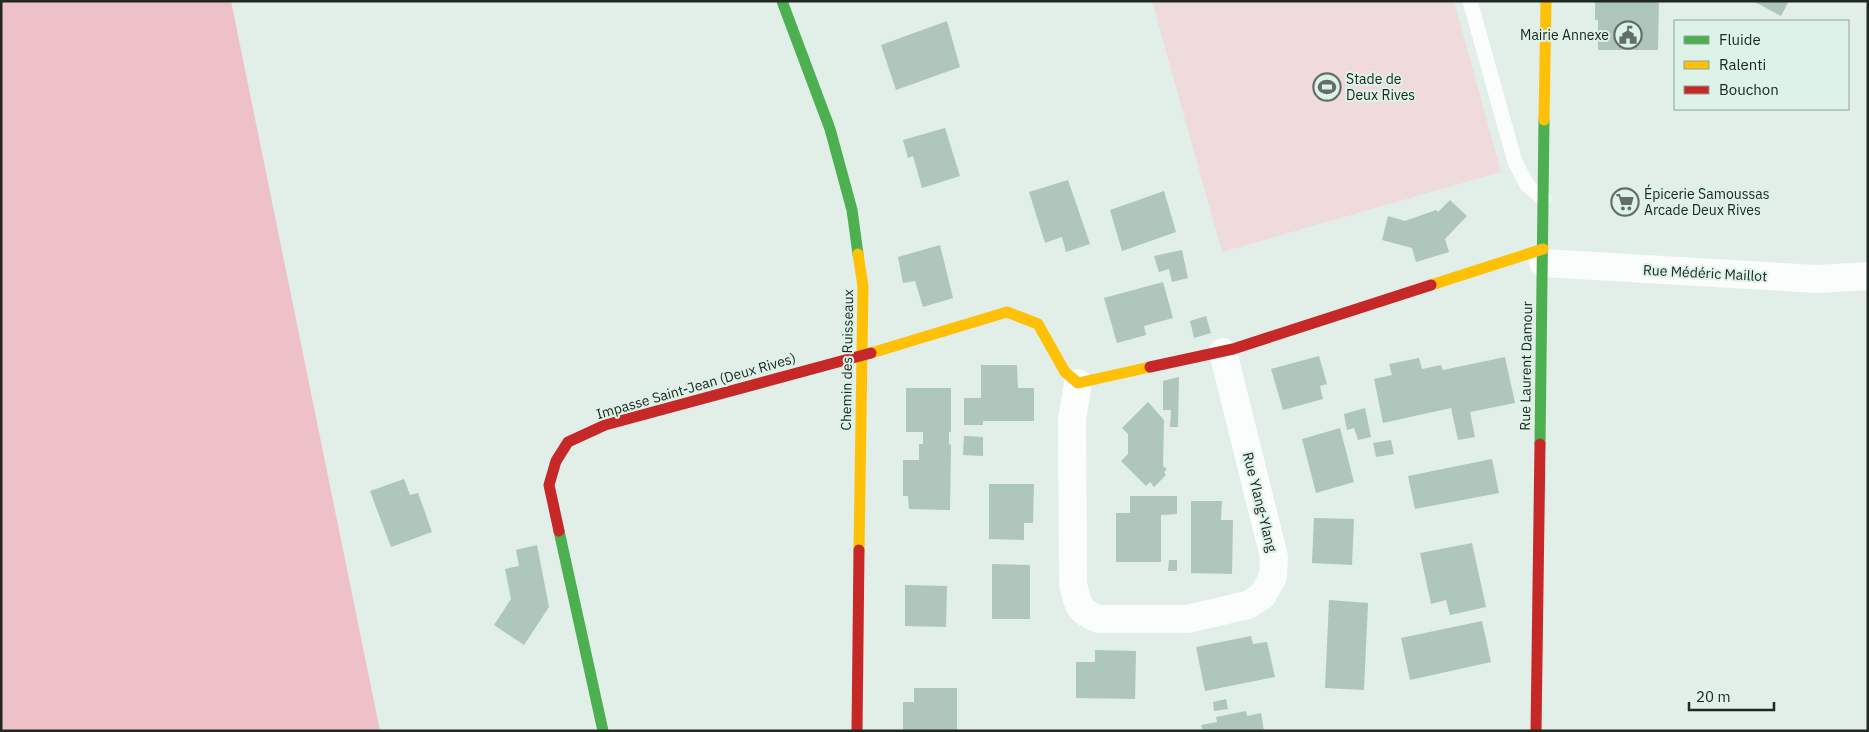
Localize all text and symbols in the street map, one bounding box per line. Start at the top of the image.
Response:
public building icon: Mairie Annexe [1613,20,1643,50]
legend [1674,20,1849,110]
place label: Mairie Annexe [1520,26,1609,44]
text: Fluide [1719,30,1761,49]
text: Ralenti [1719,55,1766,74]
place label: Stade de Deux Rives [1346,70,1415,104]
sports icon: Stade de Deux Rives [1312,72,1342,102]
text: Bouchon [1719,80,1779,99]
place label: Épicerie Samoussas Arcade Deux Rives [1644,184,1770,219]
supermarket icon: Épicerie Samoussas Arcade Deux Rives [1610,187,1640,217]
street label: Rue Médéric Maillot [1642,261,1768,285]
street label: Chemin des Ruisseaux [837,289,857,431]
street label: Rue Laurent Damour [1516,301,1536,431]
street label: Impasse Saint-Jean (Deux Rives) [594,349,798,423]
street label: Rue Ylang-Ylang [1239,450,1281,555]
scale bar [1689,680,1774,712]
text: 20 m [1696,687,1731,706]

